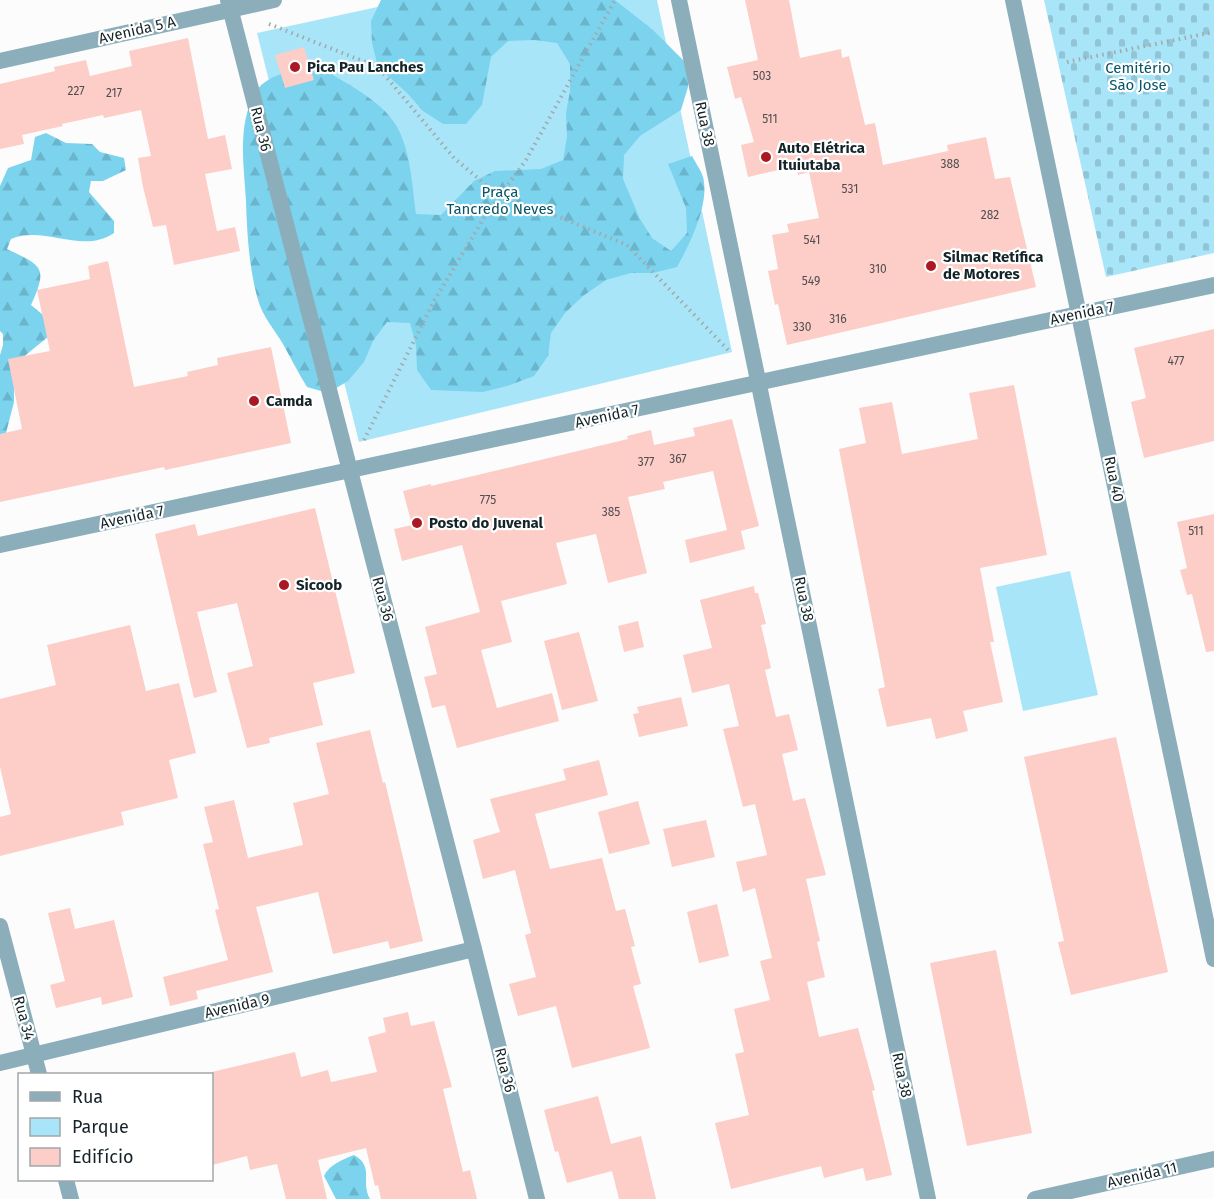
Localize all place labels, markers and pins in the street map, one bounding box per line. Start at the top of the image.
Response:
place label: Pica Pau Lanches [307,58,423,76]
marker: Pica Pau Lanches [288,60,302,74]
place label: Auto Elétrica Ituiutaba [777,139,865,174]
marker: Auto Elétrica Ituiutaba [759,150,773,164]
place label: Silmac Retífica de Motores [943,248,1043,283]
marker: Silmac Retífica de Motores [924,259,938,273]
place label: Camda [266,392,313,410]
marker: Camda [247,394,261,408]
place label: Posto do Juvenal [429,514,544,532]
marker: Posto do Juvenal [410,516,424,530]
place label: Sicoob [296,576,342,594]
marker: Sicoob [277,578,291,592]

